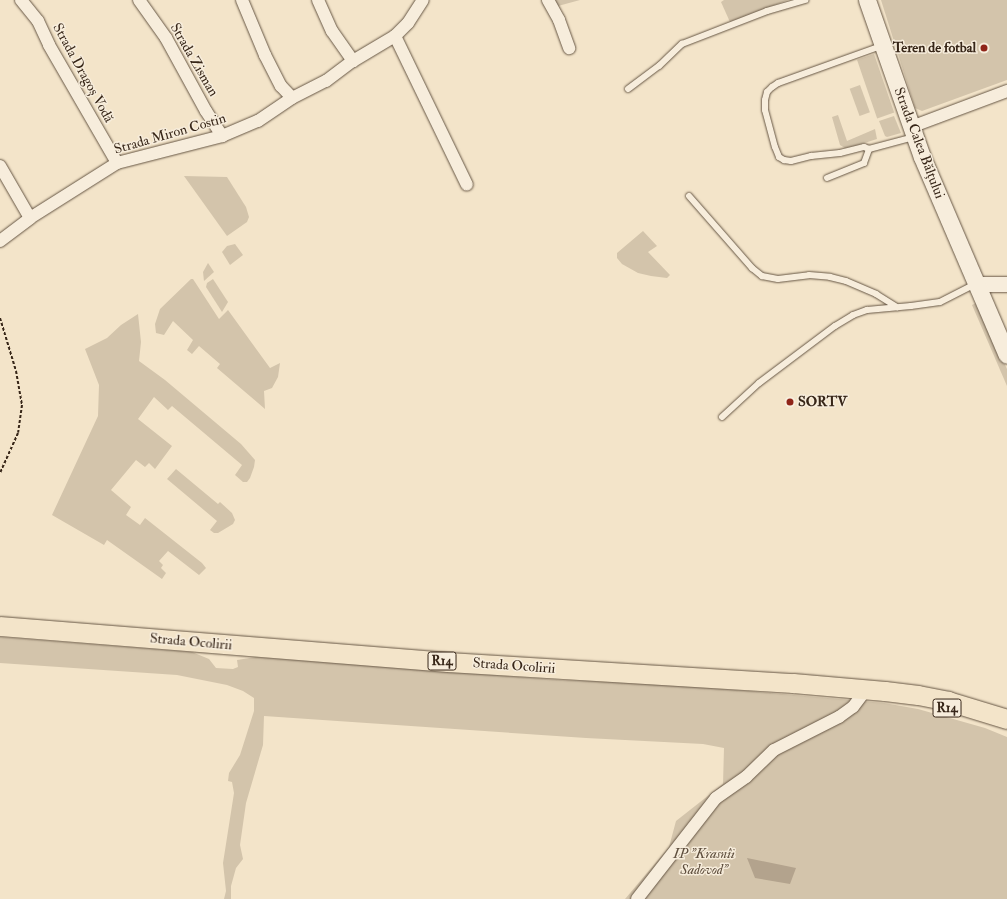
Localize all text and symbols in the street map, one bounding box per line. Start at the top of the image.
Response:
street label: Strada Dragoș Vodă [49,20,117,126]
street label: Strada Zisman [166,20,222,100]
place label: Teren de fotbal [893,40,976,56]
marker: Teren de fotbal [979,43,989,53]
street label: Strada Calea Bălțului [890,85,948,201]
street label: Strada Miron Costin [112,110,228,158]
place label: SORTV [798,394,847,410]
marker: SORTV [785,397,795,407]
street label: Strada Ocolirii [149,630,233,654]
road number: R14 [427,650,457,672]
street label: Strada Ocolirii [472,655,556,677]
road number: R14 [932,697,962,719]
park label: IP "Krasnîi Sadovod" [673,846,735,878]

